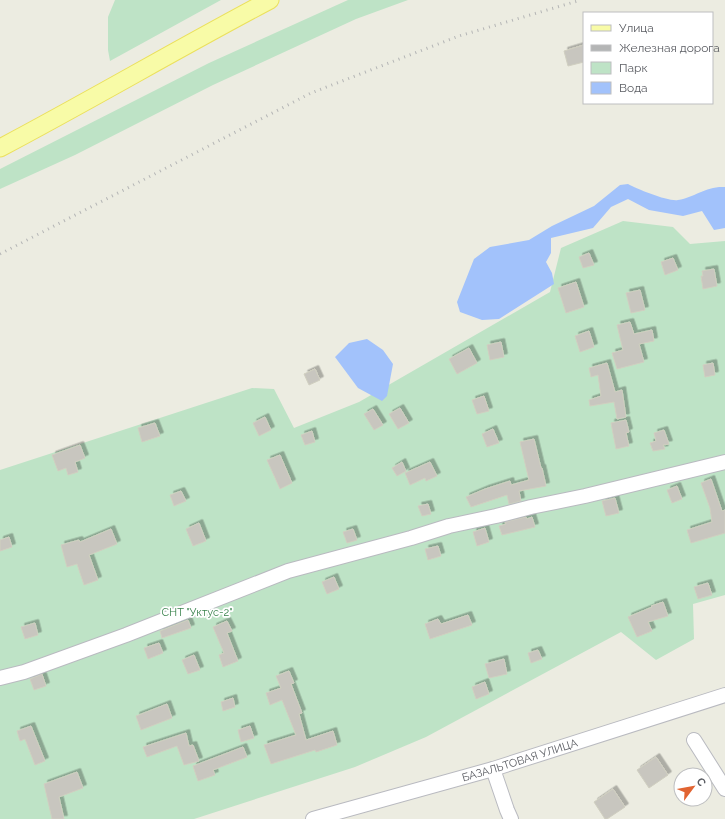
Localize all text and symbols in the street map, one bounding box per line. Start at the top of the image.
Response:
legend [583,12,713,104]
text: Улица [619,21,654,35]
text: Железная дорога [619,41,720,55]
text: Парк [619,61,648,75]
text: Вода [619,81,648,95]
park label: СНТ "Уктус-2" [162,606,232,619]
street label: БАЗАЛЬТОВАЯ УЛИЦА [461,736,580,784]
north arrow [673,767,713,807]
text: С [694,775,709,789]

